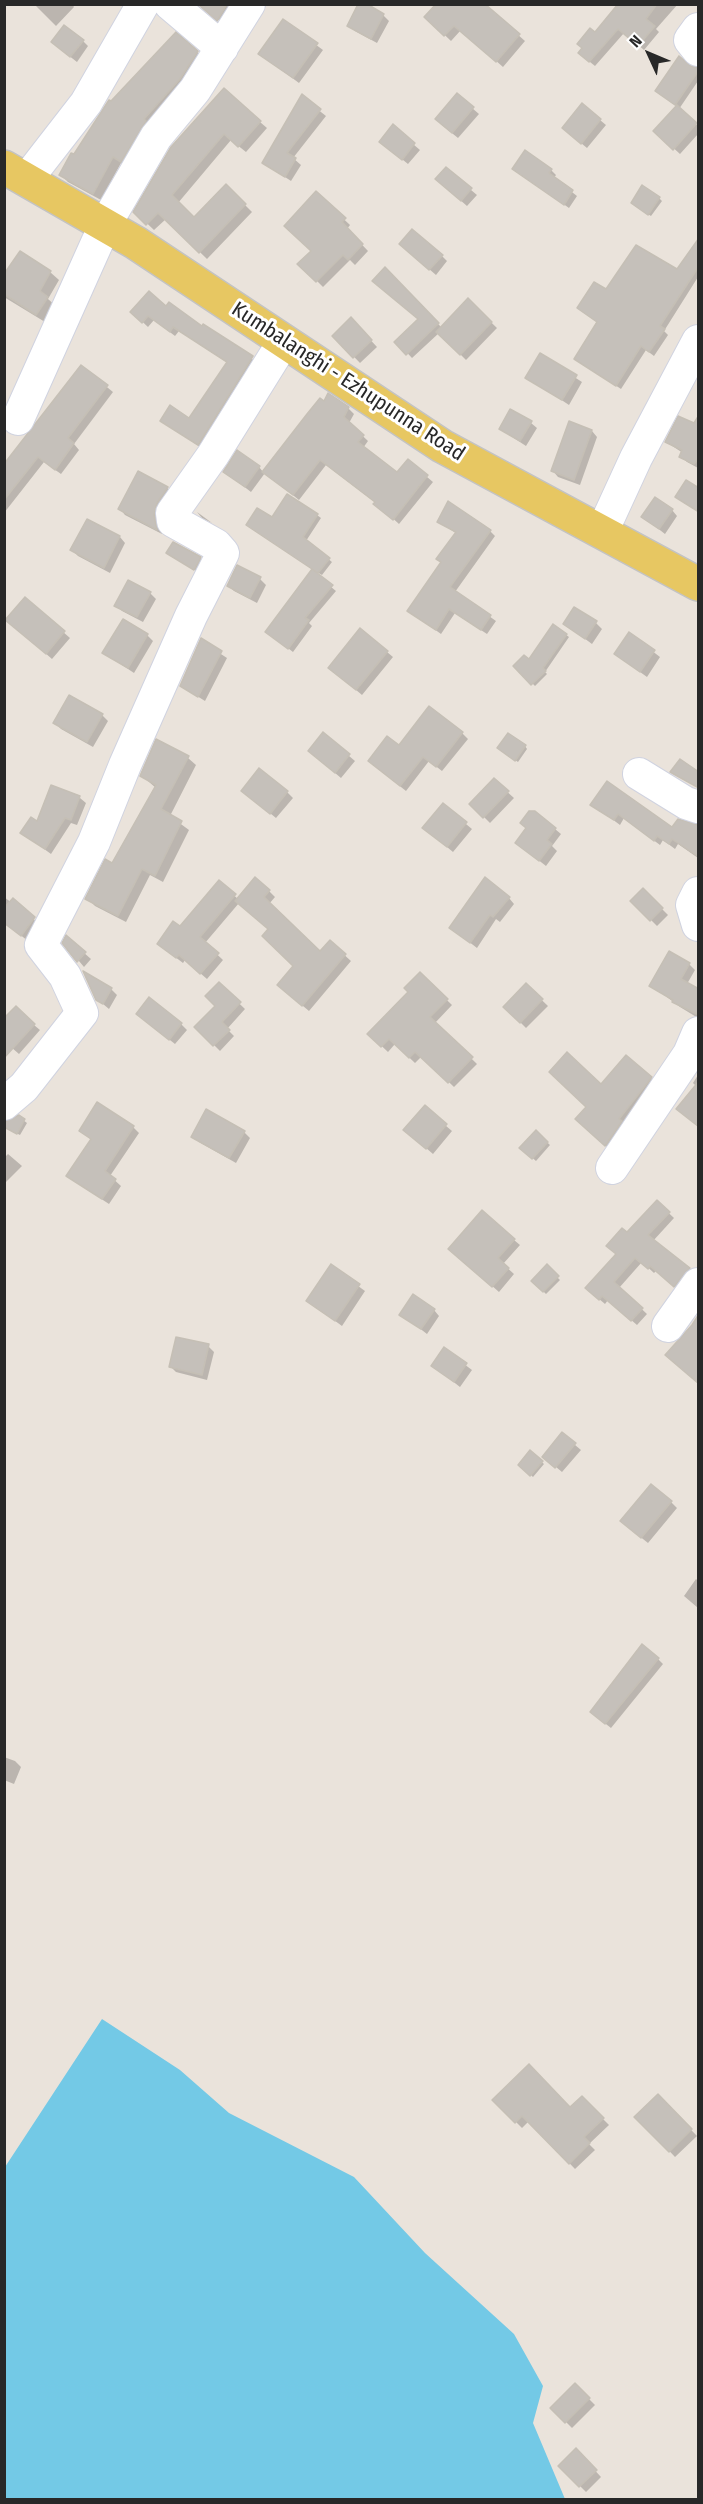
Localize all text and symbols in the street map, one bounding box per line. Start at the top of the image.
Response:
north arrow [619,24,679,84]
text: N [626,31,646,51]
street label: Kumbalanghi - Ezhupunna Road [227,297,469,467]

